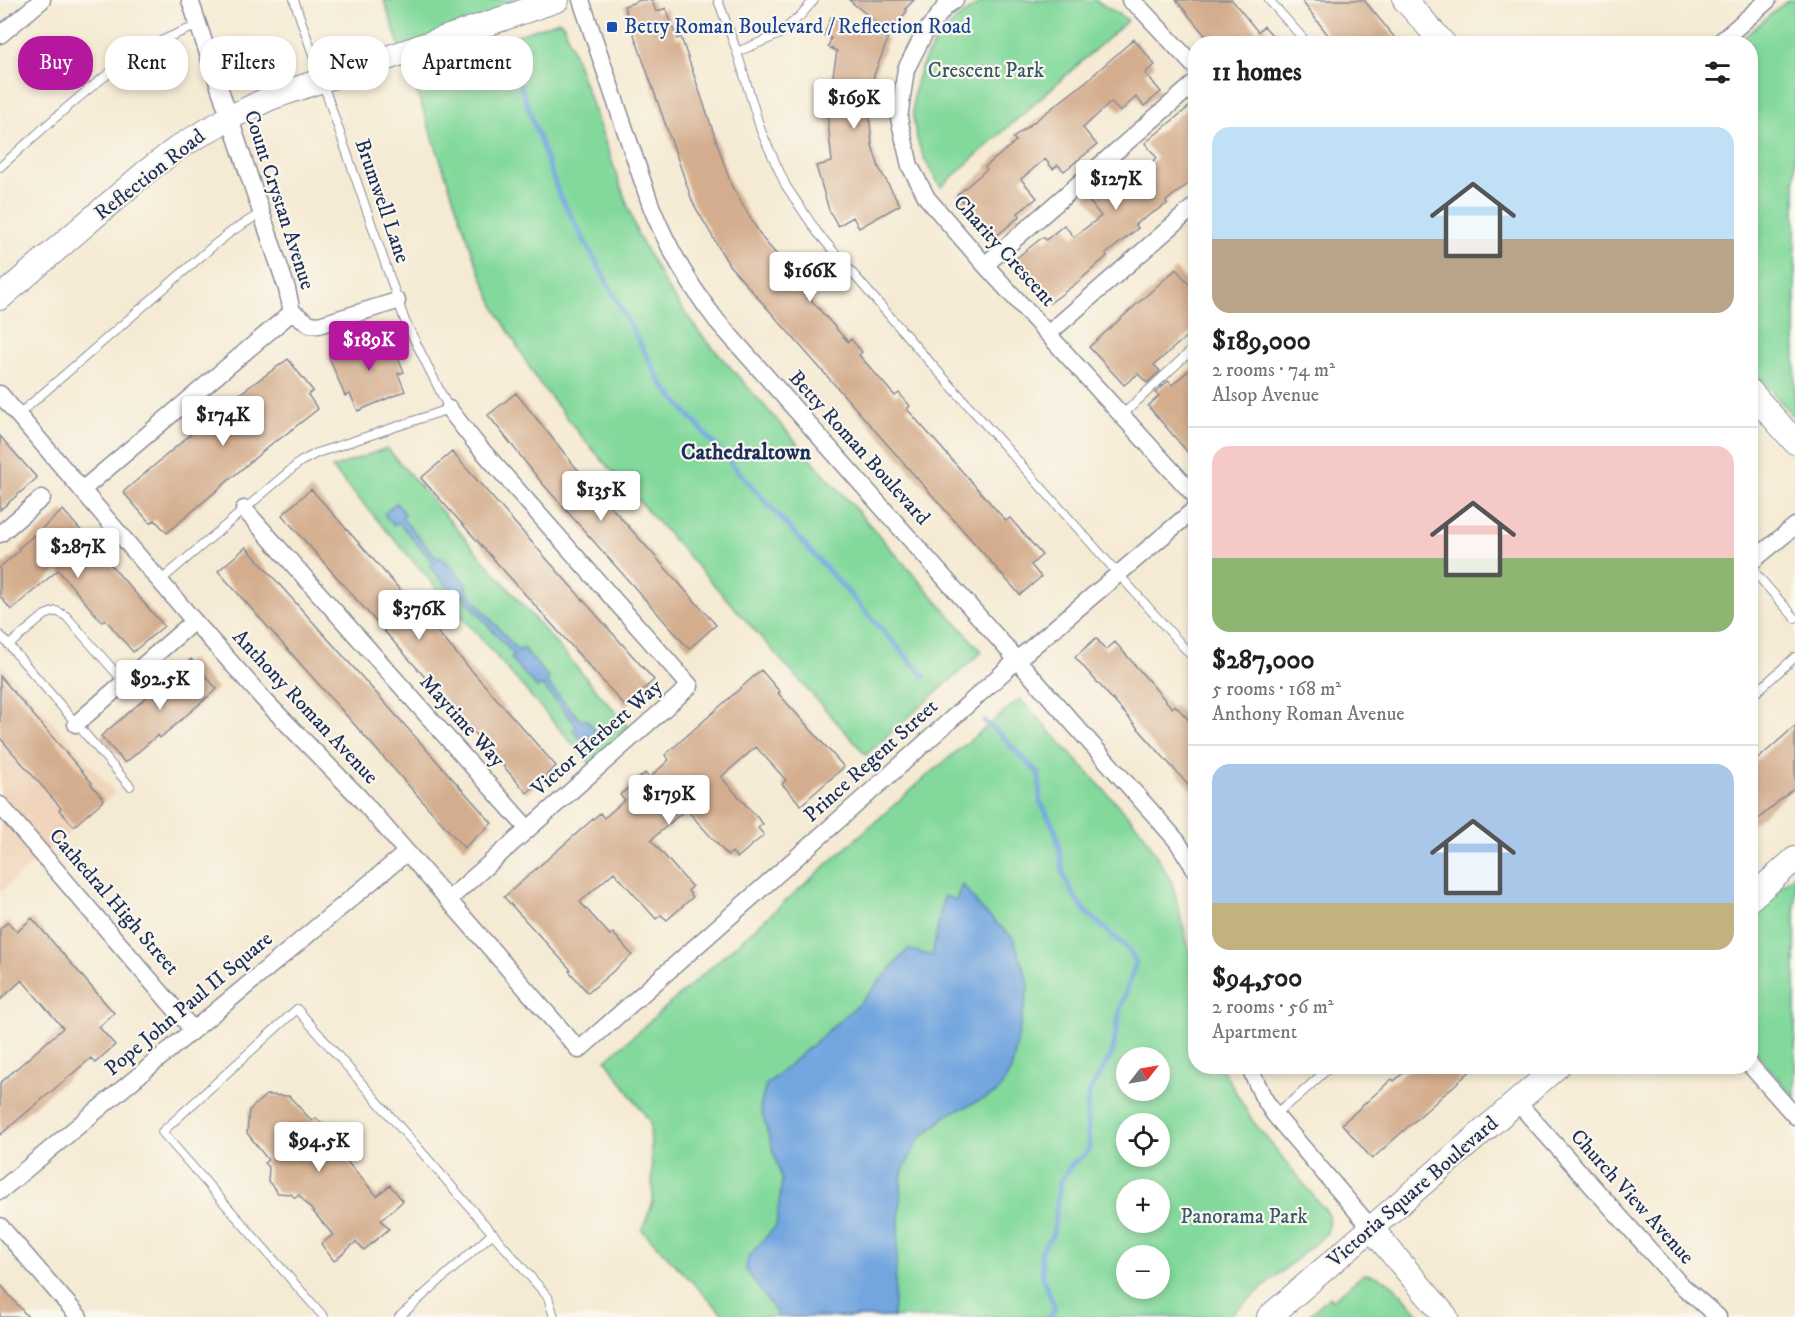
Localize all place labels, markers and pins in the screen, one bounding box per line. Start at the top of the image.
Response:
place label: Betty Roman Boulevard / Reflection Road [624,14,972,40]
marker: Betty Roman Boulevard / Reflection Road [605,20,619,34]
pin: $169K [812,79,896,130]
pin: $127K [1074,160,1158,211]
pin: $166K [768,252,852,303]
pin: $189K [327,321,411,372]
pin: $174K [181,396,265,447]
pin: $135K [559,471,643,522]
pin: $287K [36,528,120,579]
pin: $376K [377,590,461,641]
pin: $92.5K [111,660,209,711]
pin: $179K [627,775,711,826]
pin: $94.5K [270,1122,368,1173]

